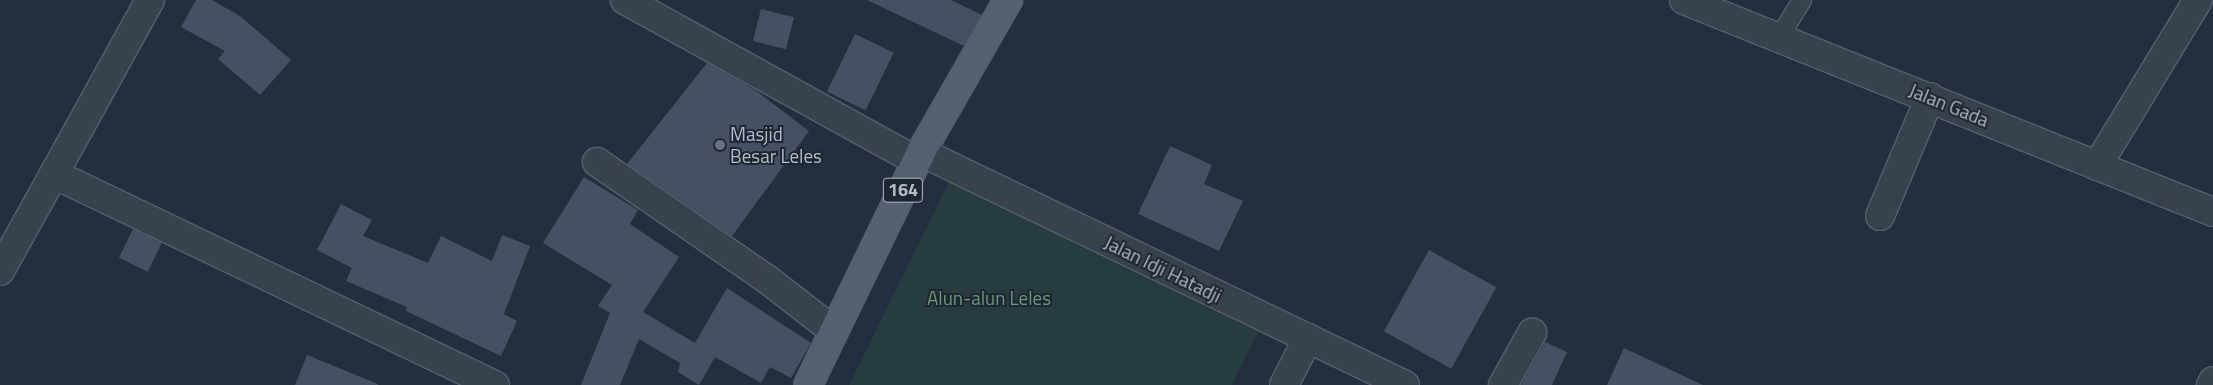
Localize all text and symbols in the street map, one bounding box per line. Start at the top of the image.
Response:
street label: Jalan Gada [1906,79,1992,131]
place label: Masjid Besar Leles [730,123,822,167]
marker: Masjid Besar Leles [714,139,726,151]
road number: 164 [882,174,924,206]
street label: Jalan Idji Hatadji [1101,231,1225,307]
park label: Alun-alun Leles [927,287,1051,309]

